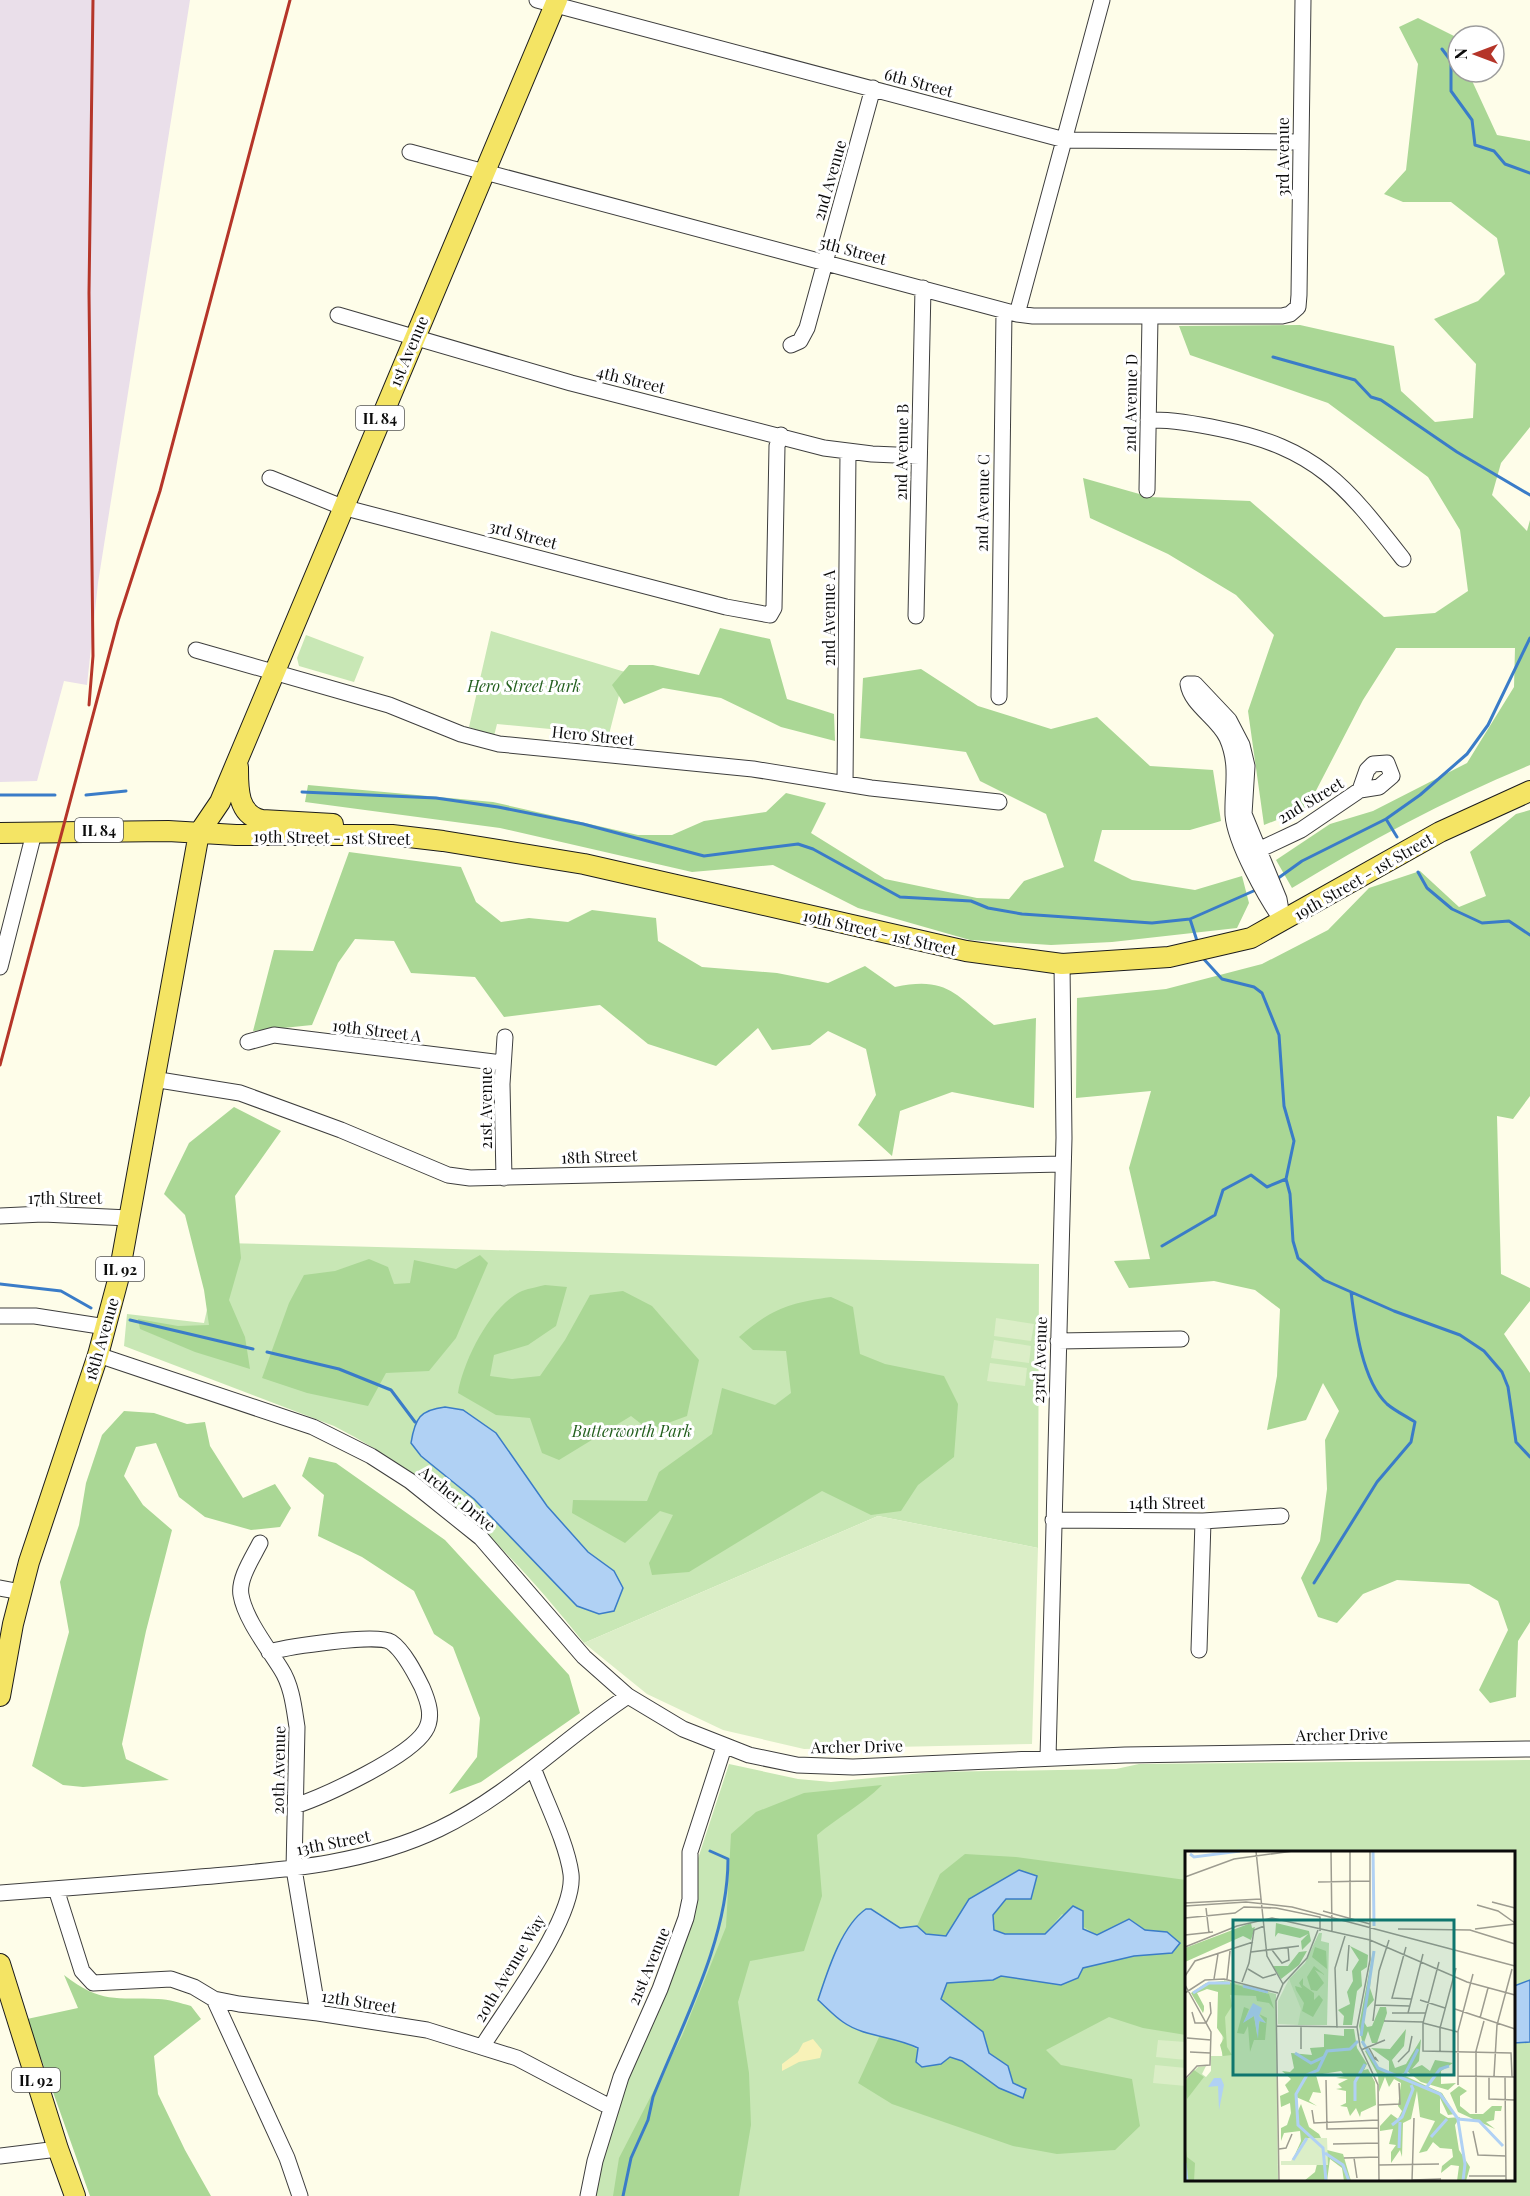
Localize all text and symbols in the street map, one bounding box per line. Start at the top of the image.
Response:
north arrow [1446,24,1506,84]
text: N [1450,48,1471,60]
street label: 6th Street [882,63,956,101]
street label: 3rd Avenue [1272,117,1293,197]
street label: 2nd Avenue [808,137,850,223]
street label: 5th Street [817,231,889,269]
street label: 1st Avenue [384,313,432,389]
street label: 2nd Avenue D [1119,354,1141,452]
street label: 4th Street [595,360,668,398]
street label: 2nd Avenue B [890,403,912,501]
road number: IL 84 [356,406,404,430]
street label: 2nd Avenue C [971,454,993,552]
street label: 3rd Street [486,515,560,553]
street label: 2nd Avenue A [818,569,839,666]
park label: Hero Street Park [466,675,581,696]
street label: Hero Street [551,720,635,750]
street label: 2nd Street [1273,772,1347,828]
road number: IL 84 [75,818,123,842]
street label: 19th Street - 1st Street [253,825,411,849]
street label: 19th Street - 1st Street [1290,827,1437,924]
street label: 19th Street - 1st Street [801,904,959,960]
street label: 19th Street A [331,1014,424,1046]
street label: 21st Avenue [475,1067,496,1149]
street label: 18th Street [561,1144,638,1168]
street label: 17th Street [28,1187,103,1208]
road number: IL 92 [96,1257,144,1281]
street label: 18th Avenue [79,1295,123,1383]
street label: 23rd Avenue [1027,1316,1051,1404]
park label: Butterworth Park [571,1420,692,1441]
street label: Archer Drive [415,1460,500,1535]
street label: 14th Street [1129,1492,1205,1513]
street label: Archer Drive [1295,1723,1388,1745]
street label: 20th Avenue [267,1726,289,1814]
street label: Archer Drive [810,1735,903,1757]
street label: 13th Street [294,1824,372,1859]
inset map [1185,1851,1515,2181]
street label: 20th Avenue Way [469,1910,549,2026]
street label: 21st Avenue [622,1924,674,2008]
street label: 12th Street [320,1985,398,2017]
road number: IL 92 [12,2068,60,2092]

